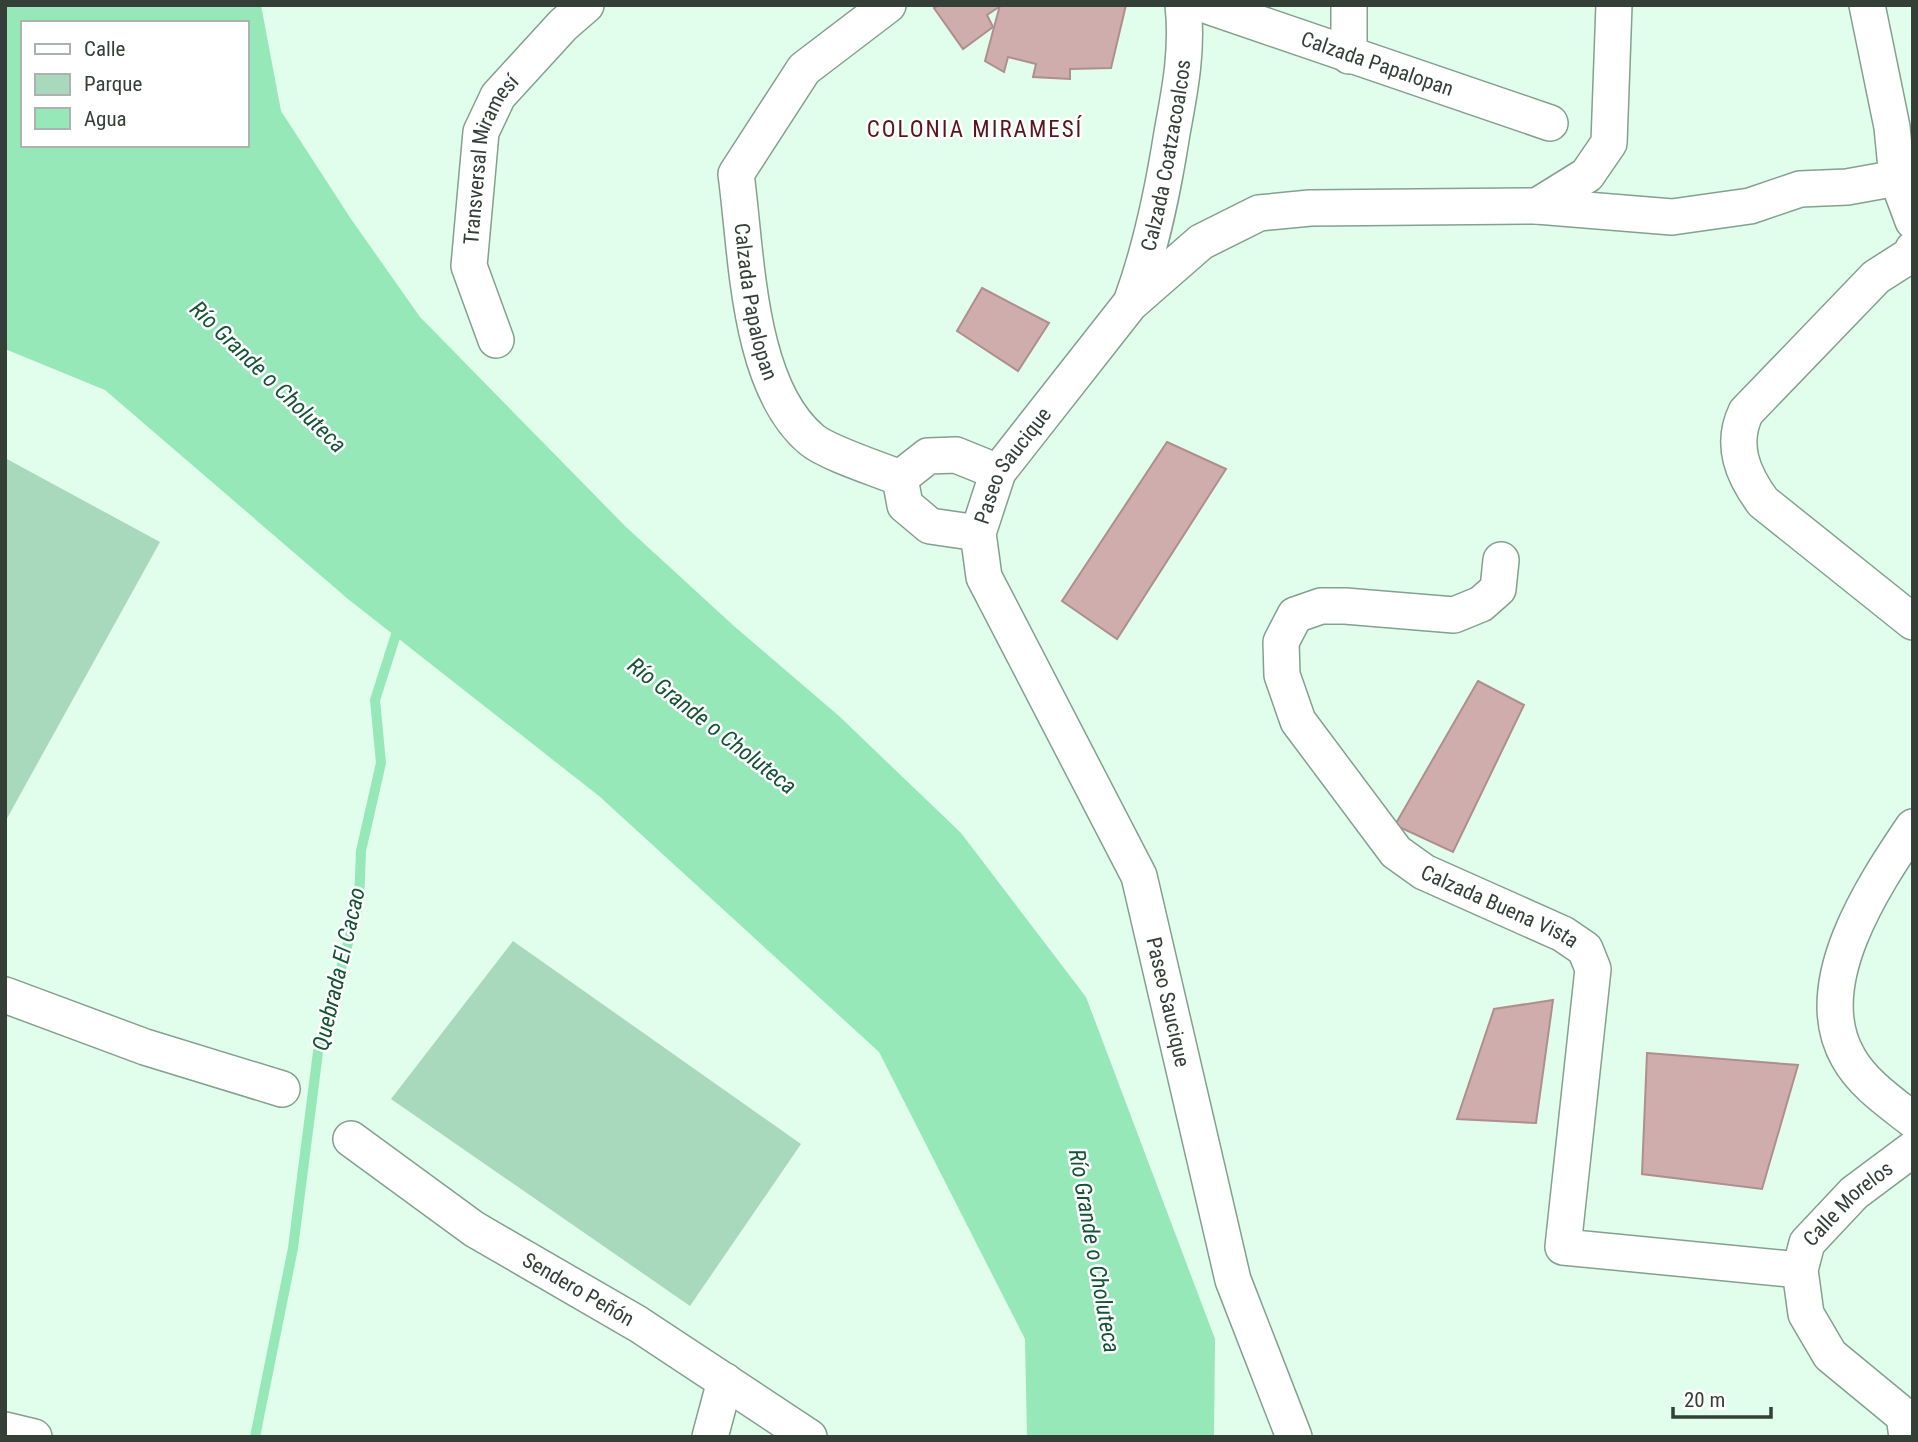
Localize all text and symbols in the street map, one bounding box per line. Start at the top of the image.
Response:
legend [21,21,248,147]
street label: Calzada Papalopan [1298,27,1456,101]
text: Calle [84,37,126,61]
street label: Calzada Coatzacoalcos [1136,59,1195,254]
street label: Transversal Miramesí [459,69,524,246]
text: Parque [84,72,142,96]
text: Agua [84,107,127,131]
district label: COLONIA MIRAMESÍ [867,115,1083,143]
street label: Calzada Papalopan [730,222,782,384]
water label: Río Grande o Choluteca [184,296,352,458]
street label: Paseo Saucique [970,403,1056,527]
water label: Río Grande o Choluteca [622,652,802,800]
street label: Calzada Buena Vista [1417,860,1583,953]
water label: Quebrada El Cacao [307,885,371,1053]
street label: Paseo Saucique [1141,935,1195,1069]
water label: Río Grande o Choluteca [1063,1147,1125,1355]
street label: Calle Morelos [1798,1156,1898,1251]
street label: Sendero Peñón [518,1248,638,1331]
scale bar [1673,1376,1771,1420]
text: 20 m [1684,1388,1725,1412]

